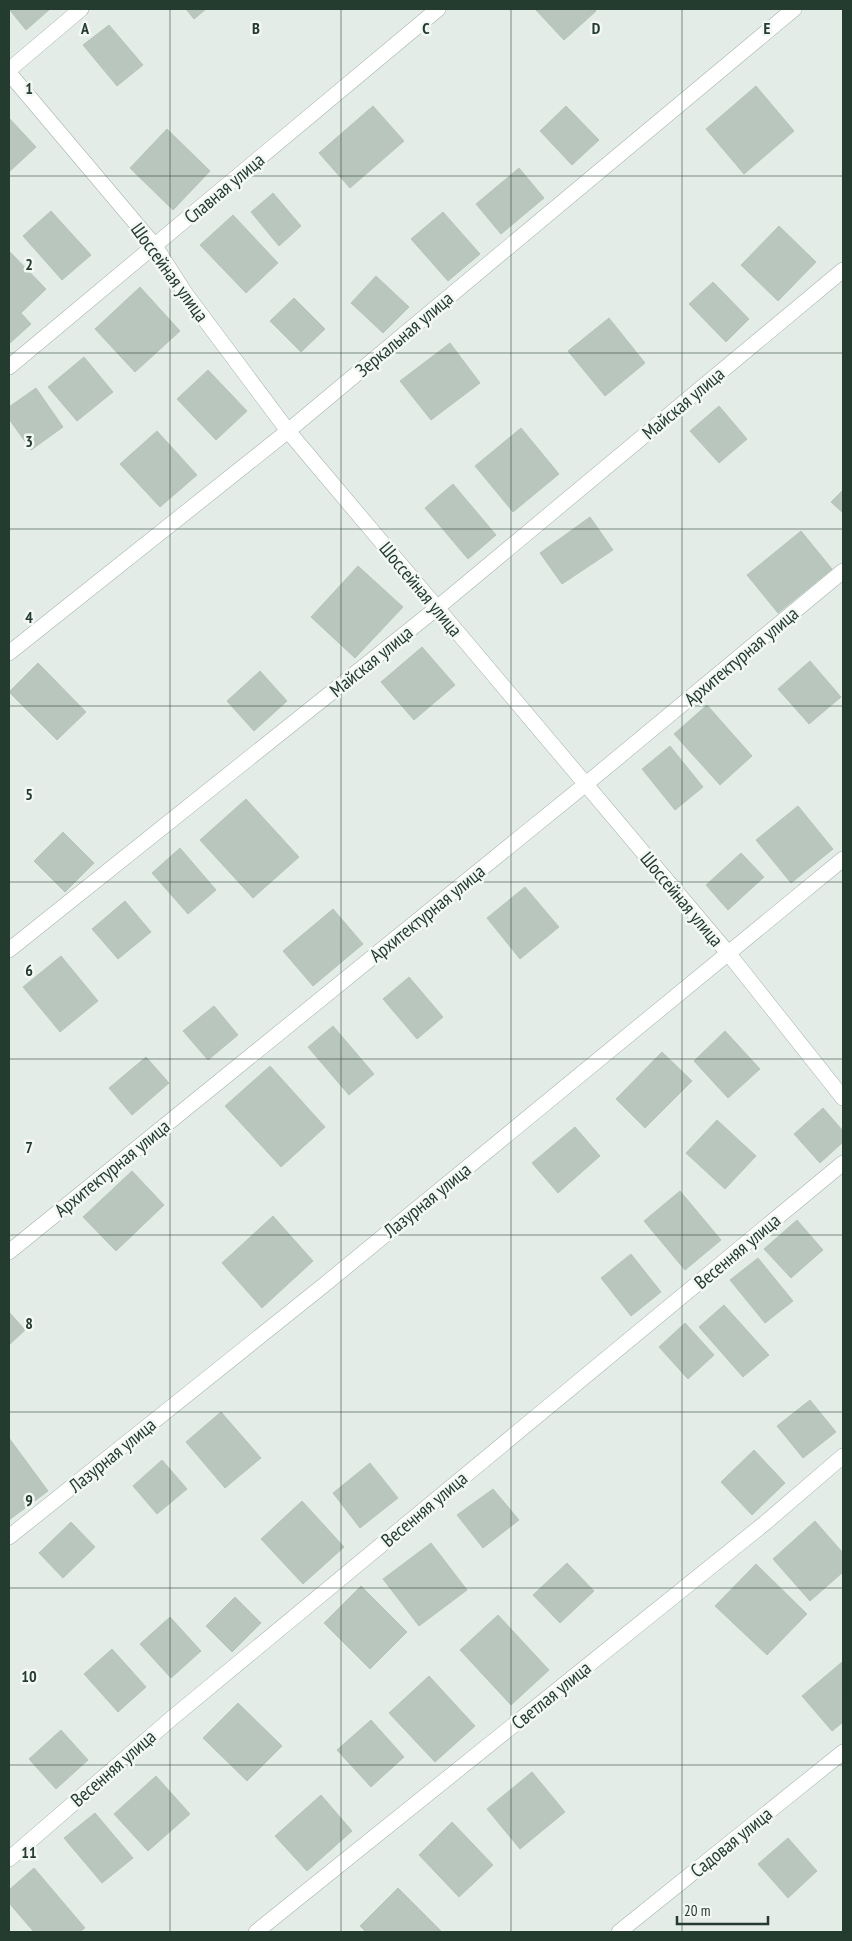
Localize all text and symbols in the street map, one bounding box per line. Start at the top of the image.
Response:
text: A [80,18,90,38]
text: B [252,18,260,38]
text: C [422,18,430,38]
text: D [592,18,601,38]
text: E [764,18,771,38]
text: 1 [25,78,33,98]
street label: Славная улица [179,148,269,228]
street label: Шоссейная улица [126,218,214,326]
text: 2 [25,254,33,274]
street label: Зеркальная улица [350,286,458,382]
street label: Майская улица [637,362,729,444]
text: 3 [25,431,33,451]
street label: Шоссейная улица [374,537,468,641]
street label: Архитектурная улица [679,601,803,711]
text: 4 [25,607,33,627]
street label: Майская улица [325,620,417,702]
text: 5 [25,784,33,804]
street label: Шоссейная улица [635,847,729,951]
street label: Архитектурная улица [364,859,490,967]
text: 6 [25,960,33,980]
street label: Архитектурная улица [49,1114,175,1222]
text: 7 [25,1137,33,1157]
street label: Лазурная улица [378,1158,475,1243]
street label: Весенняя улица [689,1208,785,1294]
text: 8 [25,1313,33,1333]
street label: Лазурная улица [63,1413,160,1498]
street label: Весенняя улица [376,1466,472,1552]
text: 9 [25,1490,33,1510]
street label: Светлая улица [506,1656,596,1734]
text: 10 [21,1666,37,1686]
street label: Весенняя улица [65,1724,161,1812]
street label: Садовая улица [685,1802,777,1882]
text: 11 [21,1842,37,1862]
scale bar [677,1894,768,1926]
text: 20 m [684,1901,710,1920]

